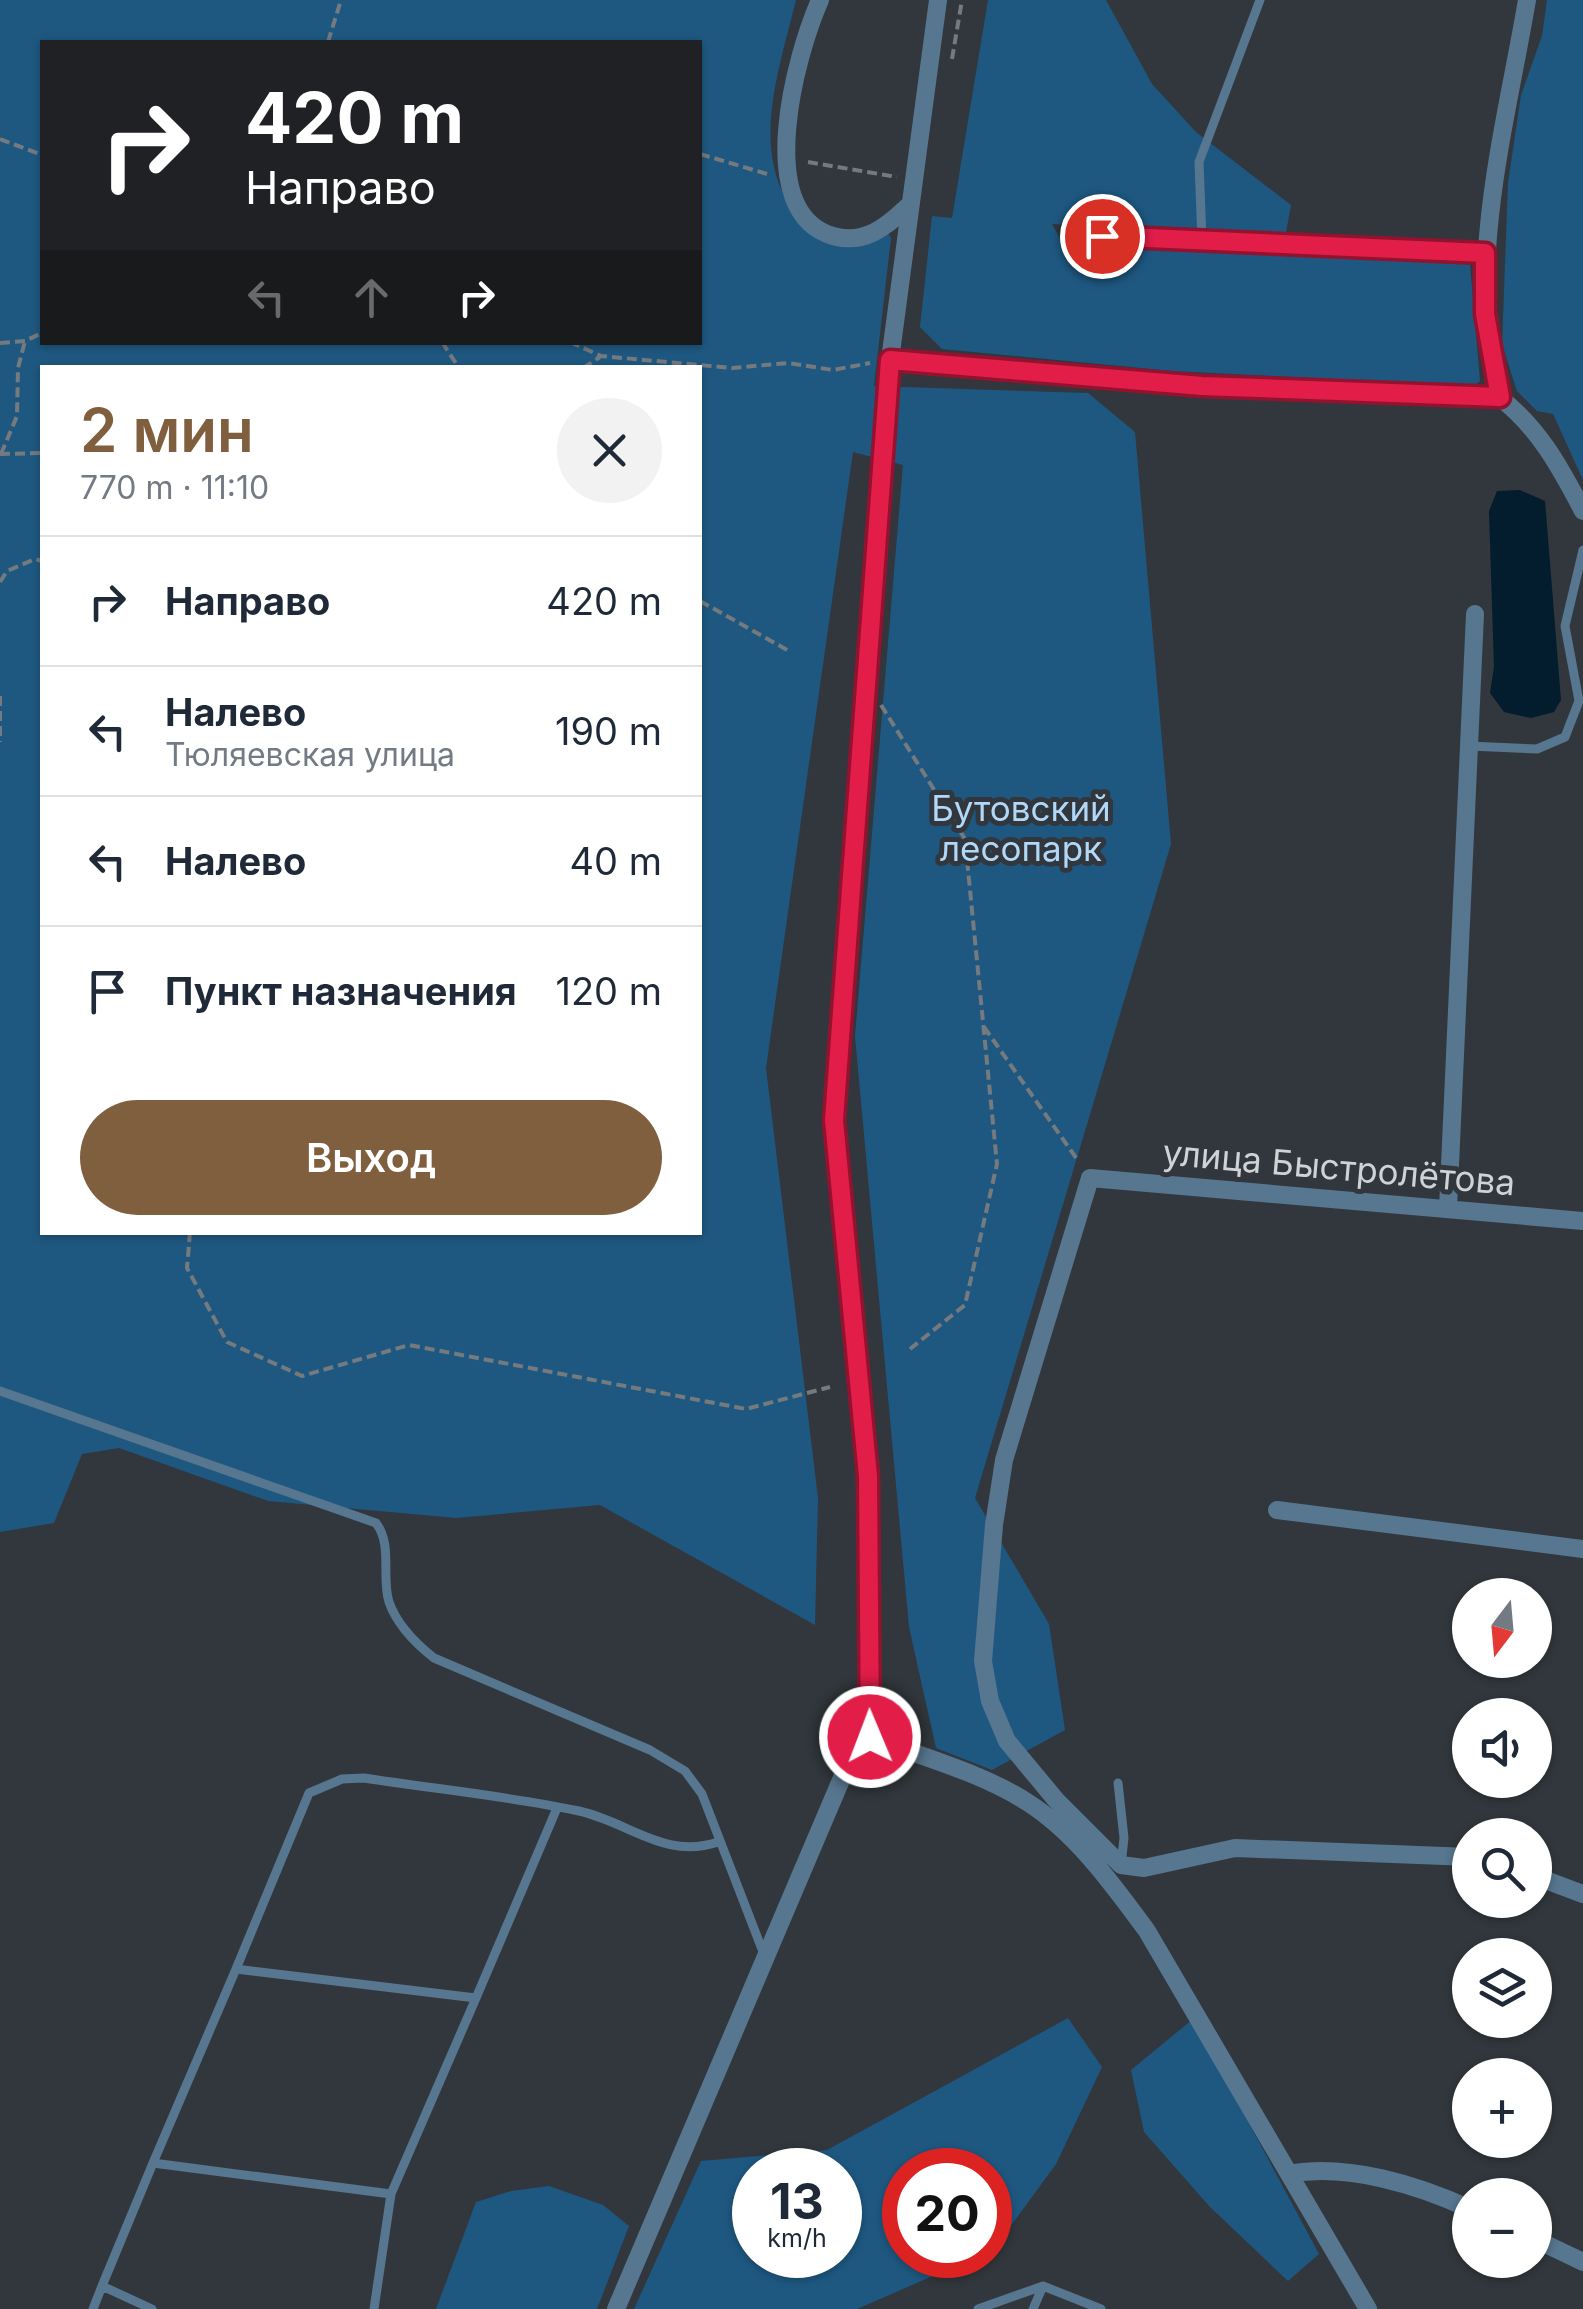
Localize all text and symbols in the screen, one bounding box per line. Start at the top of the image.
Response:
text: 420 m [245,75,464,160]
icon: right [80,80,210,210]
text: Направо [245,160,436,215]
pin [1060,194,1145,279]
icon: arrive [1075,209,1130,264]
icon: left [239,270,294,325]
icon: ahead [344,270,399,325]
icon: right [449,270,504,325]
text: 2 мин [80,394,254,466]
button: close [557,398,662,503]
text: 770 m · 11:10 [80,468,269,507]
icon: right [80,574,135,629]
text: Направо [165,578,330,624]
text: 420 m [546,578,662,624]
text: Налево [165,689,306,735]
icon: left [80,704,135,759]
text: 190 m [555,708,662,754]
text: Тюляевская улица [165,735,455,774]
park label: Бутовский лесопарк [931,787,1111,869]
icon: left [80,834,135,889]
text: Налево [165,838,306,884]
text: 40 m [570,838,662,884]
icon: arrive [80,964,135,1019]
text: Пункт назначения [165,968,517,1014]
text: 120 m [555,968,662,1014]
button: Выход [80,1100,662,1215]
street label: улица Быстролётова [1161,1131,1517,1203]
north arrow [1452,1578,1552,1678]
map controls [1452,1578,1552,2278]
position arrow [818,1685,922,1789]
button: sound [1452,1698,1552,1798]
button: search [1452,1818,1552,1918]
button: layers [1452,1938,1552,2038]
button: + [1452,2058,1552,2158]
speed limit sign: 20 [882,2148,1012,2278]
text: 13 [770,2171,824,2231]
button: − [1452,2178,1552,2278]
text: km/h [767,2223,827,2253]

